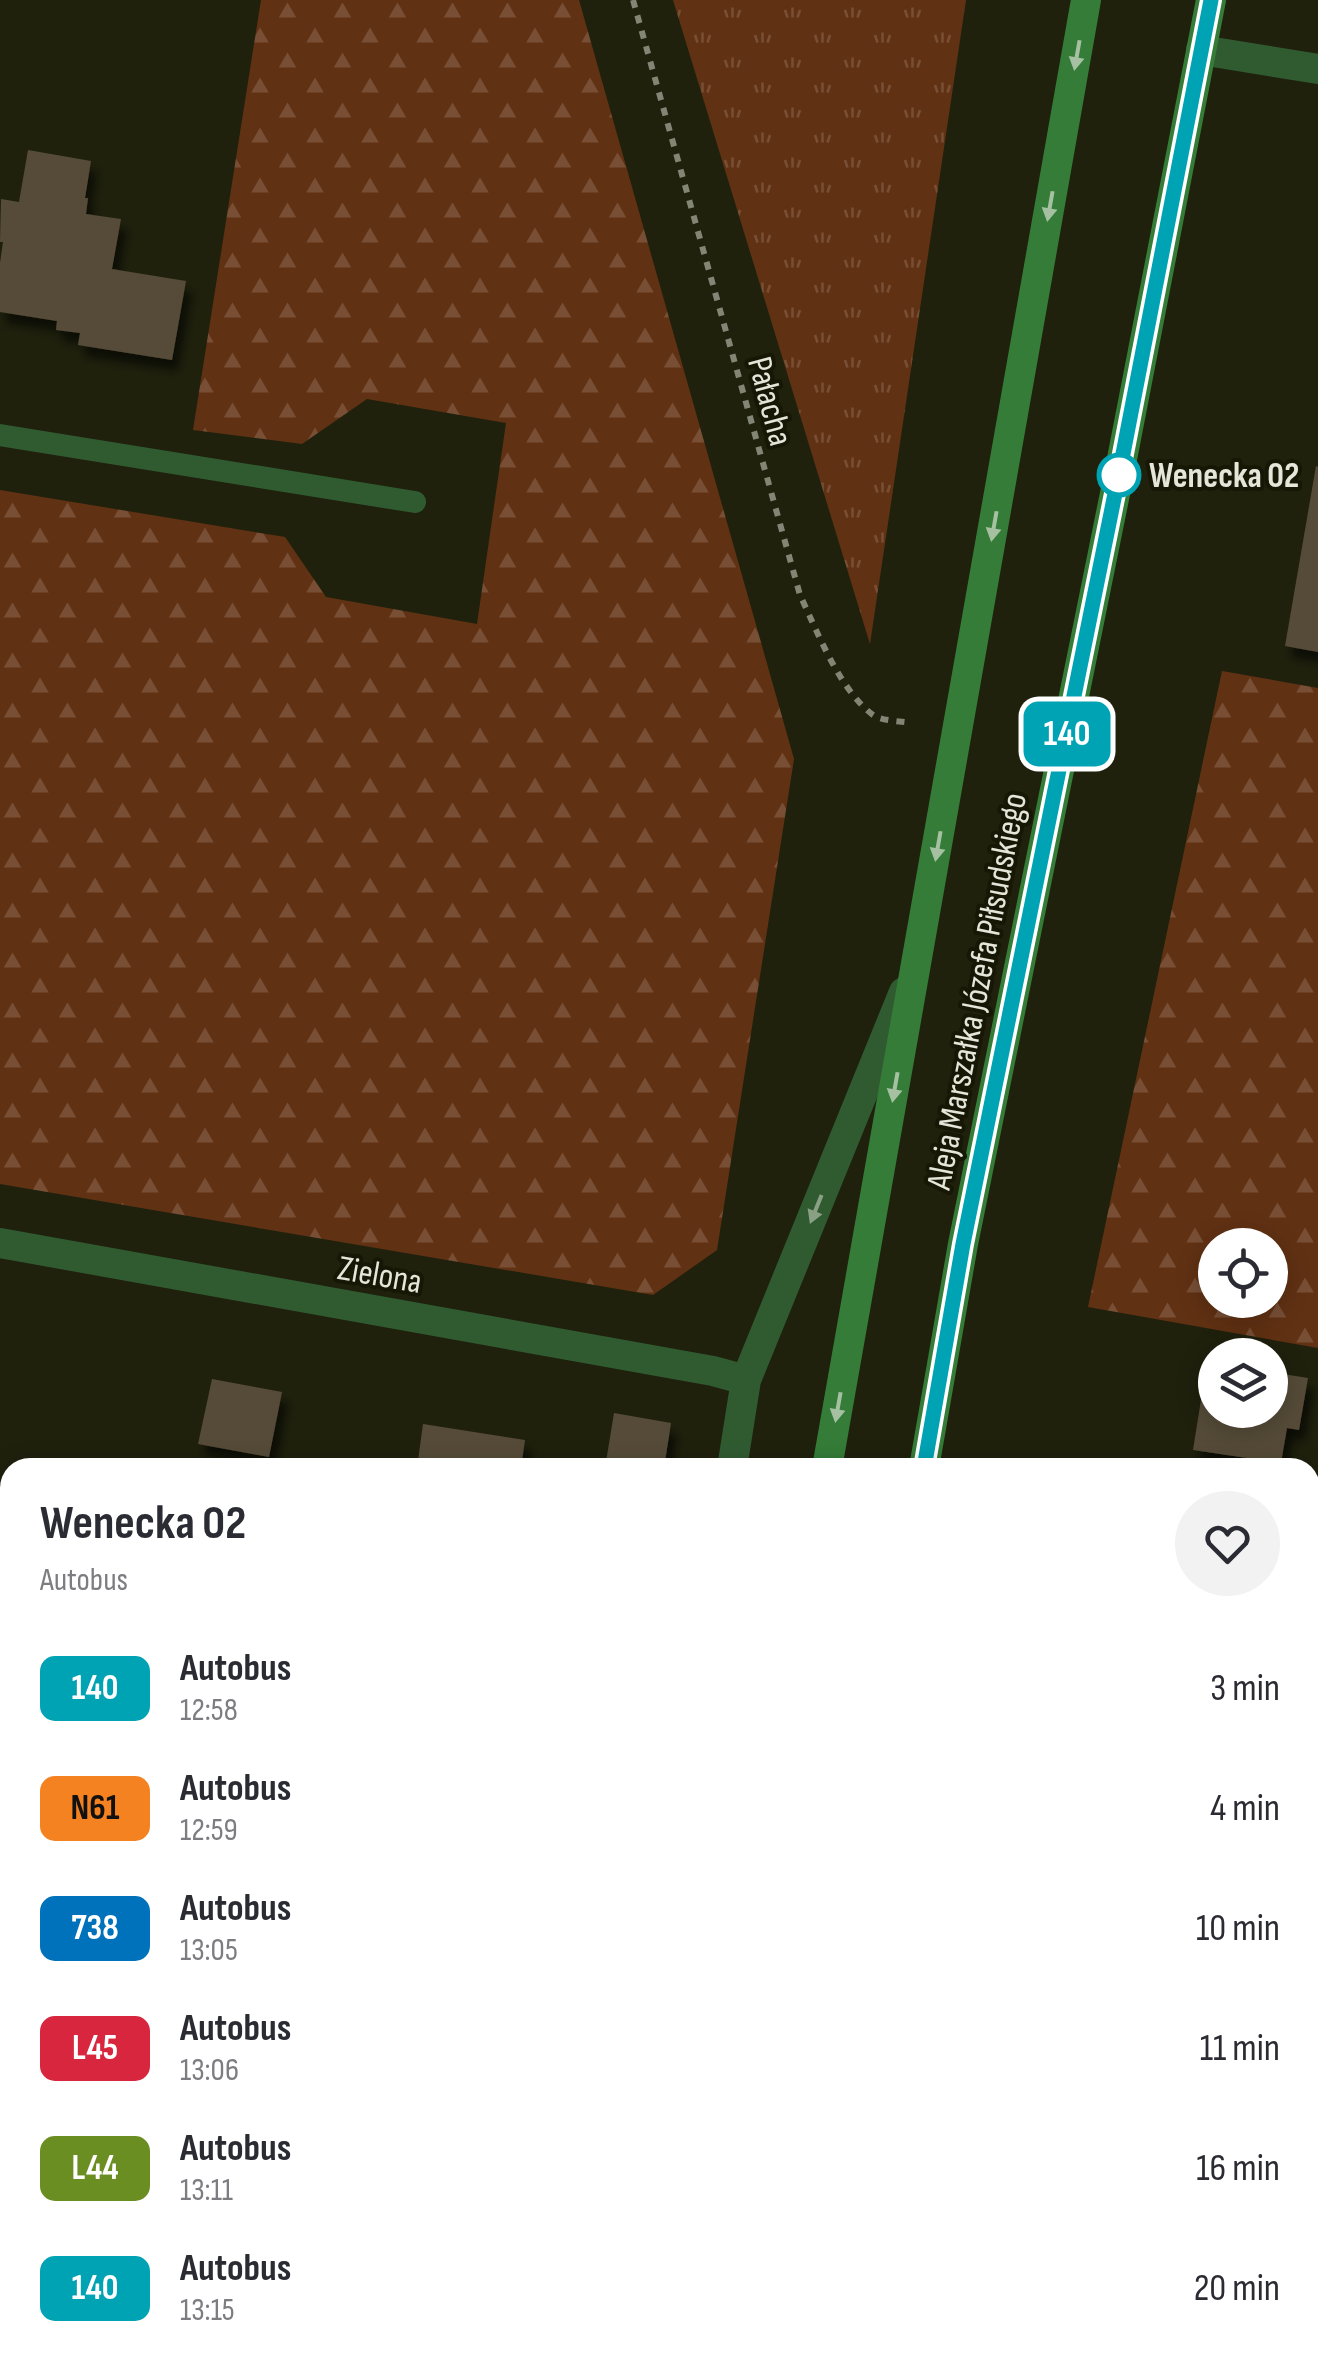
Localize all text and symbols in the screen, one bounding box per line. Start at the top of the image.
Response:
one-way arrow [1069,40,1084,71]
one-way arrow [1042,191,1057,222]
street label: Pałacha [737,352,802,451]
marker: Wenecka 02 [1098,454,1140,496]
place label: Wenecka 02 [1149,455,1299,498]
one-way arrow [986,511,1001,542]
line badge: 140 [1010,702,1124,766]
text: 140 [1044,713,1090,756]
street label: Aleja Marszałka Józefa Piłsudskiego [918,789,1037,1194]
one-way arrow [930,831,945,862]
one-way arrow [887,1072,902,1103]
one-way arrow [807,1194,823,1224]
map controls [1198,1228,1288,1428]
button: locate [1198,1228,1288,1318]
street label: Zielona [334,1247,425,1304]
button: layers [1198,1338,1288,1428]
one-way arrow [830,1392,845,1423]
button: heart [1175,1491,1280,1596]
text: Wenecka 02 [40,1495,246,1552]
text: Autobus [40,1561,128,1600]
text: Autobus [180,1646,291,1691]
text: 3 min [1210,1666,1280,1711]
text: 140 [72,1667,118,1710]
text: 12:58 [180,1691,238,1730]
text: Autobus [180,1766,291,1811]
text: 4 min [1210,1786,1280,1831]
text: N61 [71,1787,119,1830]
text: 12:59 [180,1811,238,1850]
text: Autobus [180,1886,291,1931]
text: 10 min [1196,1906,1280,1951]
text: 738 [71,1907,119,1950]
text: 13:05 [180,1931,238,1970]
text: Autobus [180,2006,291,2051]
text: 11 min [1200,2026,1280,2071]
text: L45 [72,2027,118,2070]
text: 13:06 [180,2051,239,2090]
text: Autobus [180,2126,291,2171]
text: 16 min [1196,2146,1280,2191]
text: L44 [71,2147,119,2190]
text: 13:11 [180,2171,233,2210]
text: Autobus [180,2246,291,2291]
text: 20 min [1194,2266,1280,2311]
text: 140 [72,2267,118,2310]
text: 13:15 [180,2291,235,2330]

